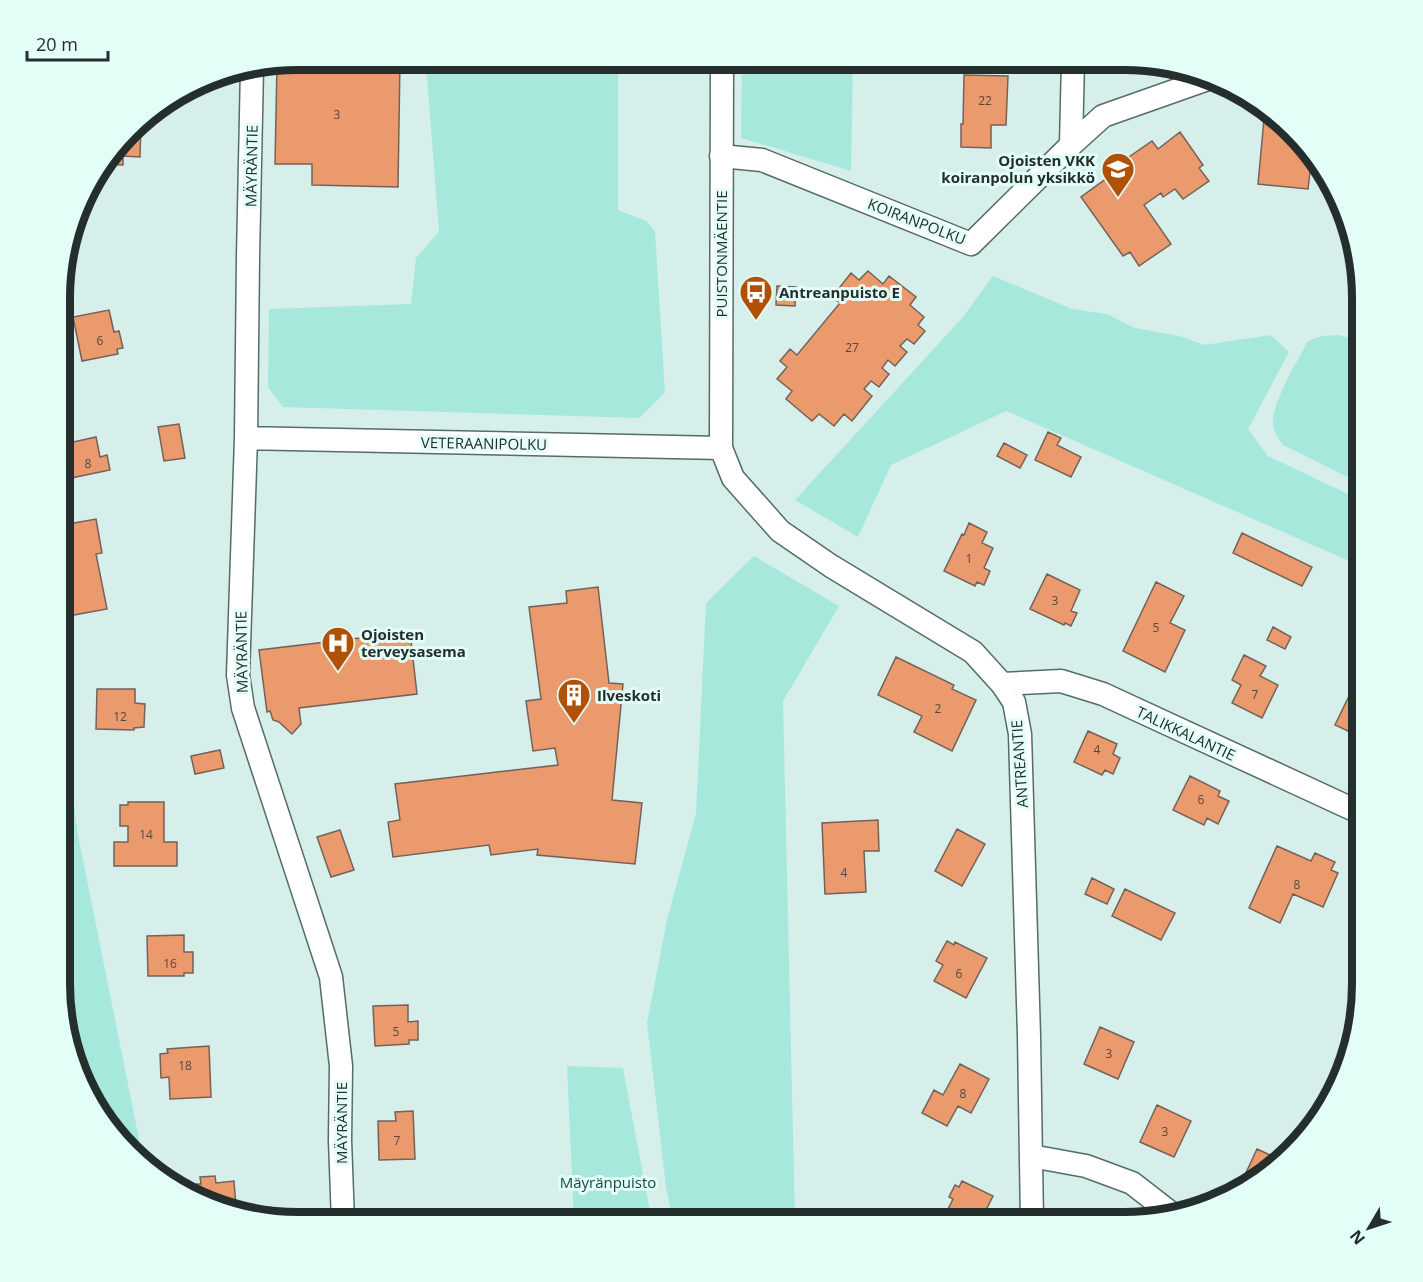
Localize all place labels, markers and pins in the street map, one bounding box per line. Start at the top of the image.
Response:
place label: Ojoisten VKK koiranpolun yksikkö [941,150,1095,187]
school or university icon: Ojoisten VKK koiranpolun yksikkö [1100,151,1136,198]
bus stop icon: Antreanpuisto E [738,274,774,321]
place label: Antreanpuisto E [779,282,900,302]
place label: Ojoisten terveysasema [361,624,466,661]
hospital icon: Ojoisten terveysasema [320,625,356,672]
building icon: Ilveskoti [556,677,592,724]
place label: Ilveskoti [597,685,661,705]

